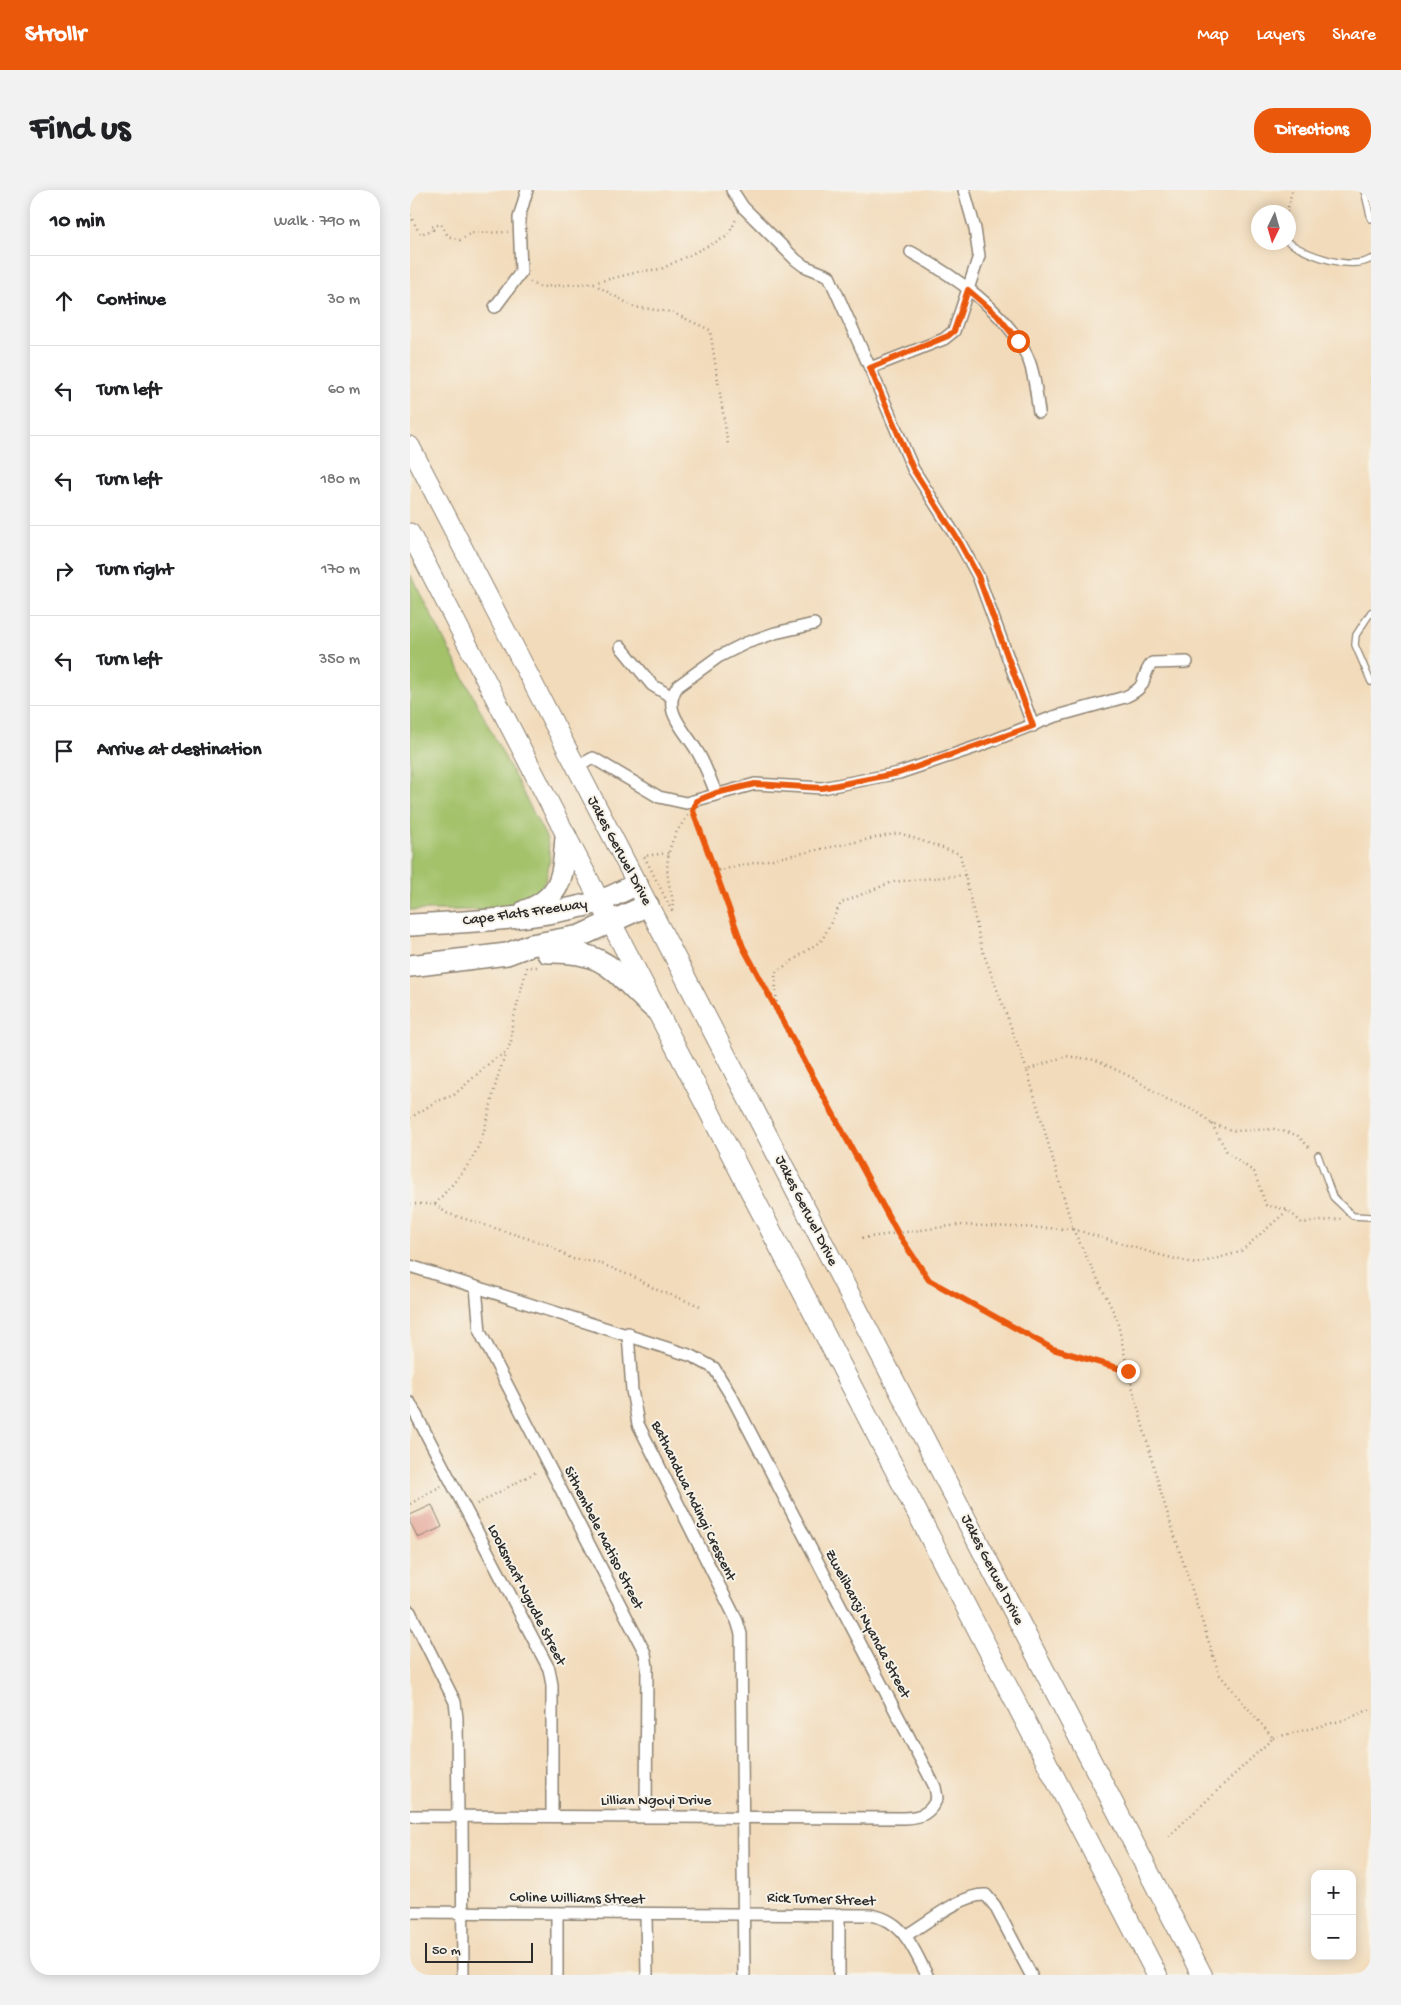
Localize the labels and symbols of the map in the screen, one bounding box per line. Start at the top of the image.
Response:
north arrow [1251,205,1296,250]
route start [1007,330,1030,353]
street label: Jakes Gerwel Drive [583,793,656,909]
street label: Cape Flats Freeway [462,895,589,931]
street label: Jakes Gerwel Drive [770,1153,842,1269]
route end [1117,1360,1140,1383]
street label: Bathandwa Mdingi Crescent [646,1417,740,1586]
street label: Sithembele Matiso Street [559,1464,648,1614]
street label: Jakes Gerwel Drive [956,1512,1028,1628]
street label: Looksmart Ngudle Street [483,1521,570,1670]
street label: Zwelibanzi Nyanda Street [820,1547,915,1703]
street label: Lillian Ngoyi Drive [601,1792,712,1810]
street label: Coline Williams Street [509,1889,646,1909]
street label: Rick Turner Street [767,1889,877,1911]
scale bar [425,1940,532,1963]

